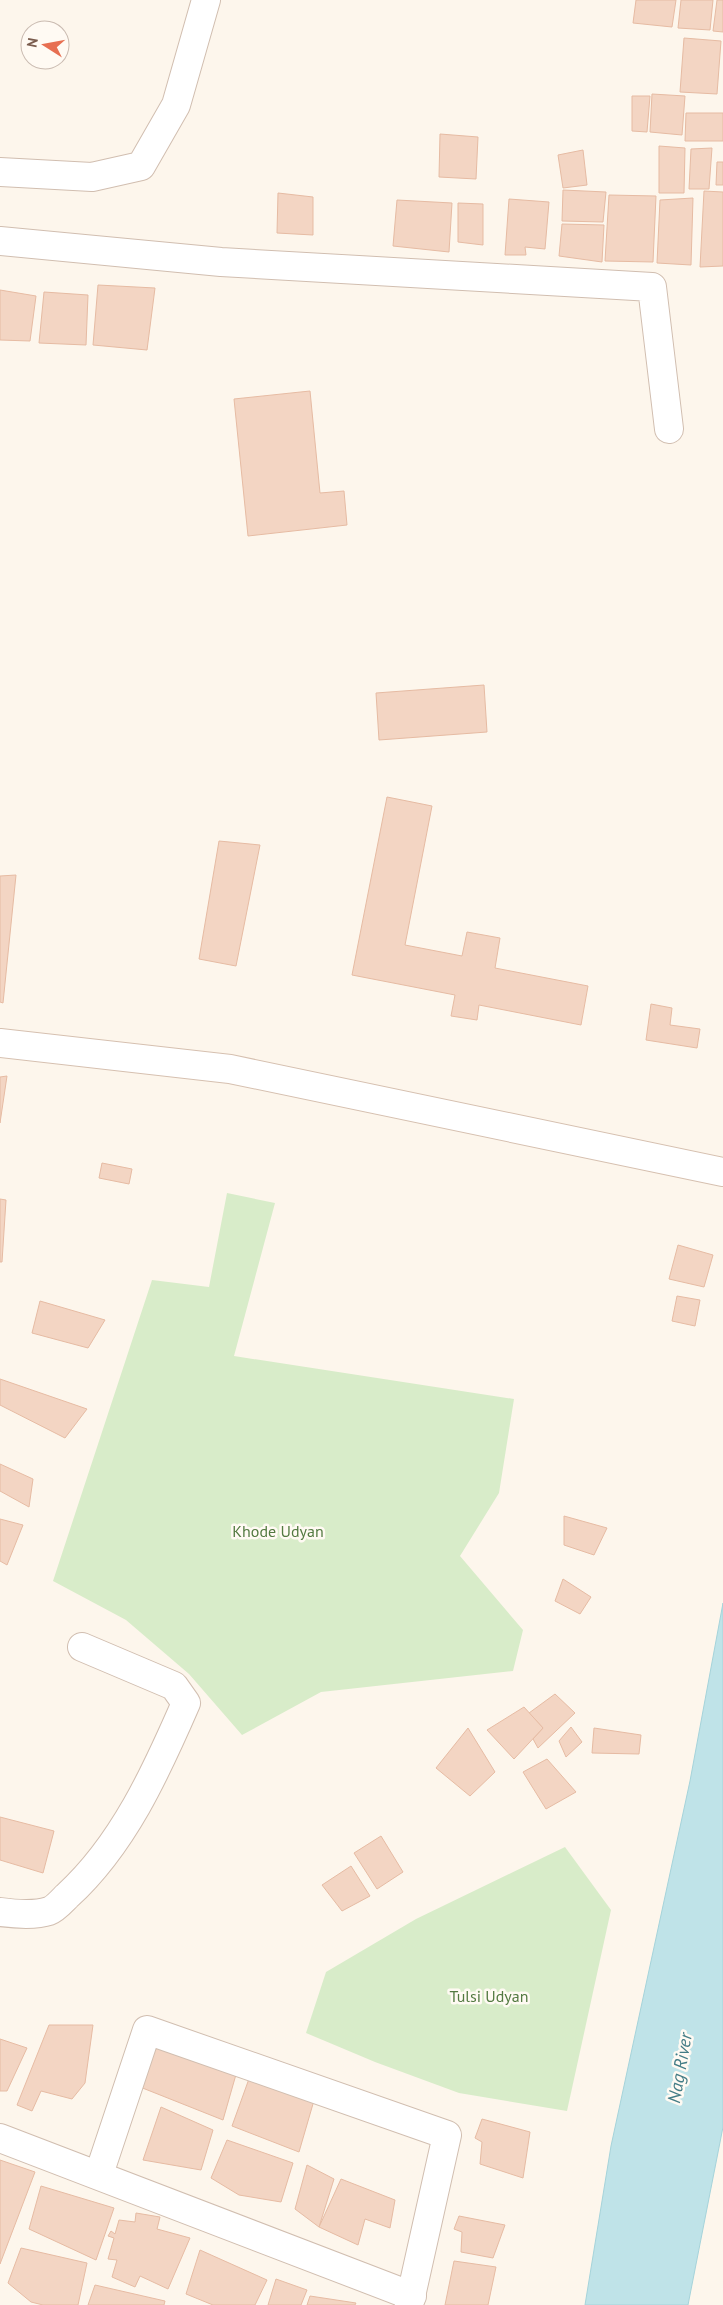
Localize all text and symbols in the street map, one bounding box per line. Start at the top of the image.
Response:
north arrow [20,20,70,70]
text: N [23,36,42,49]
park label: Khode Udyan [232,1521,324,1541]
park label: Tulsi Udyan [450,1986,528,2006]
water label: Nag River [662,2030,697,2105]

